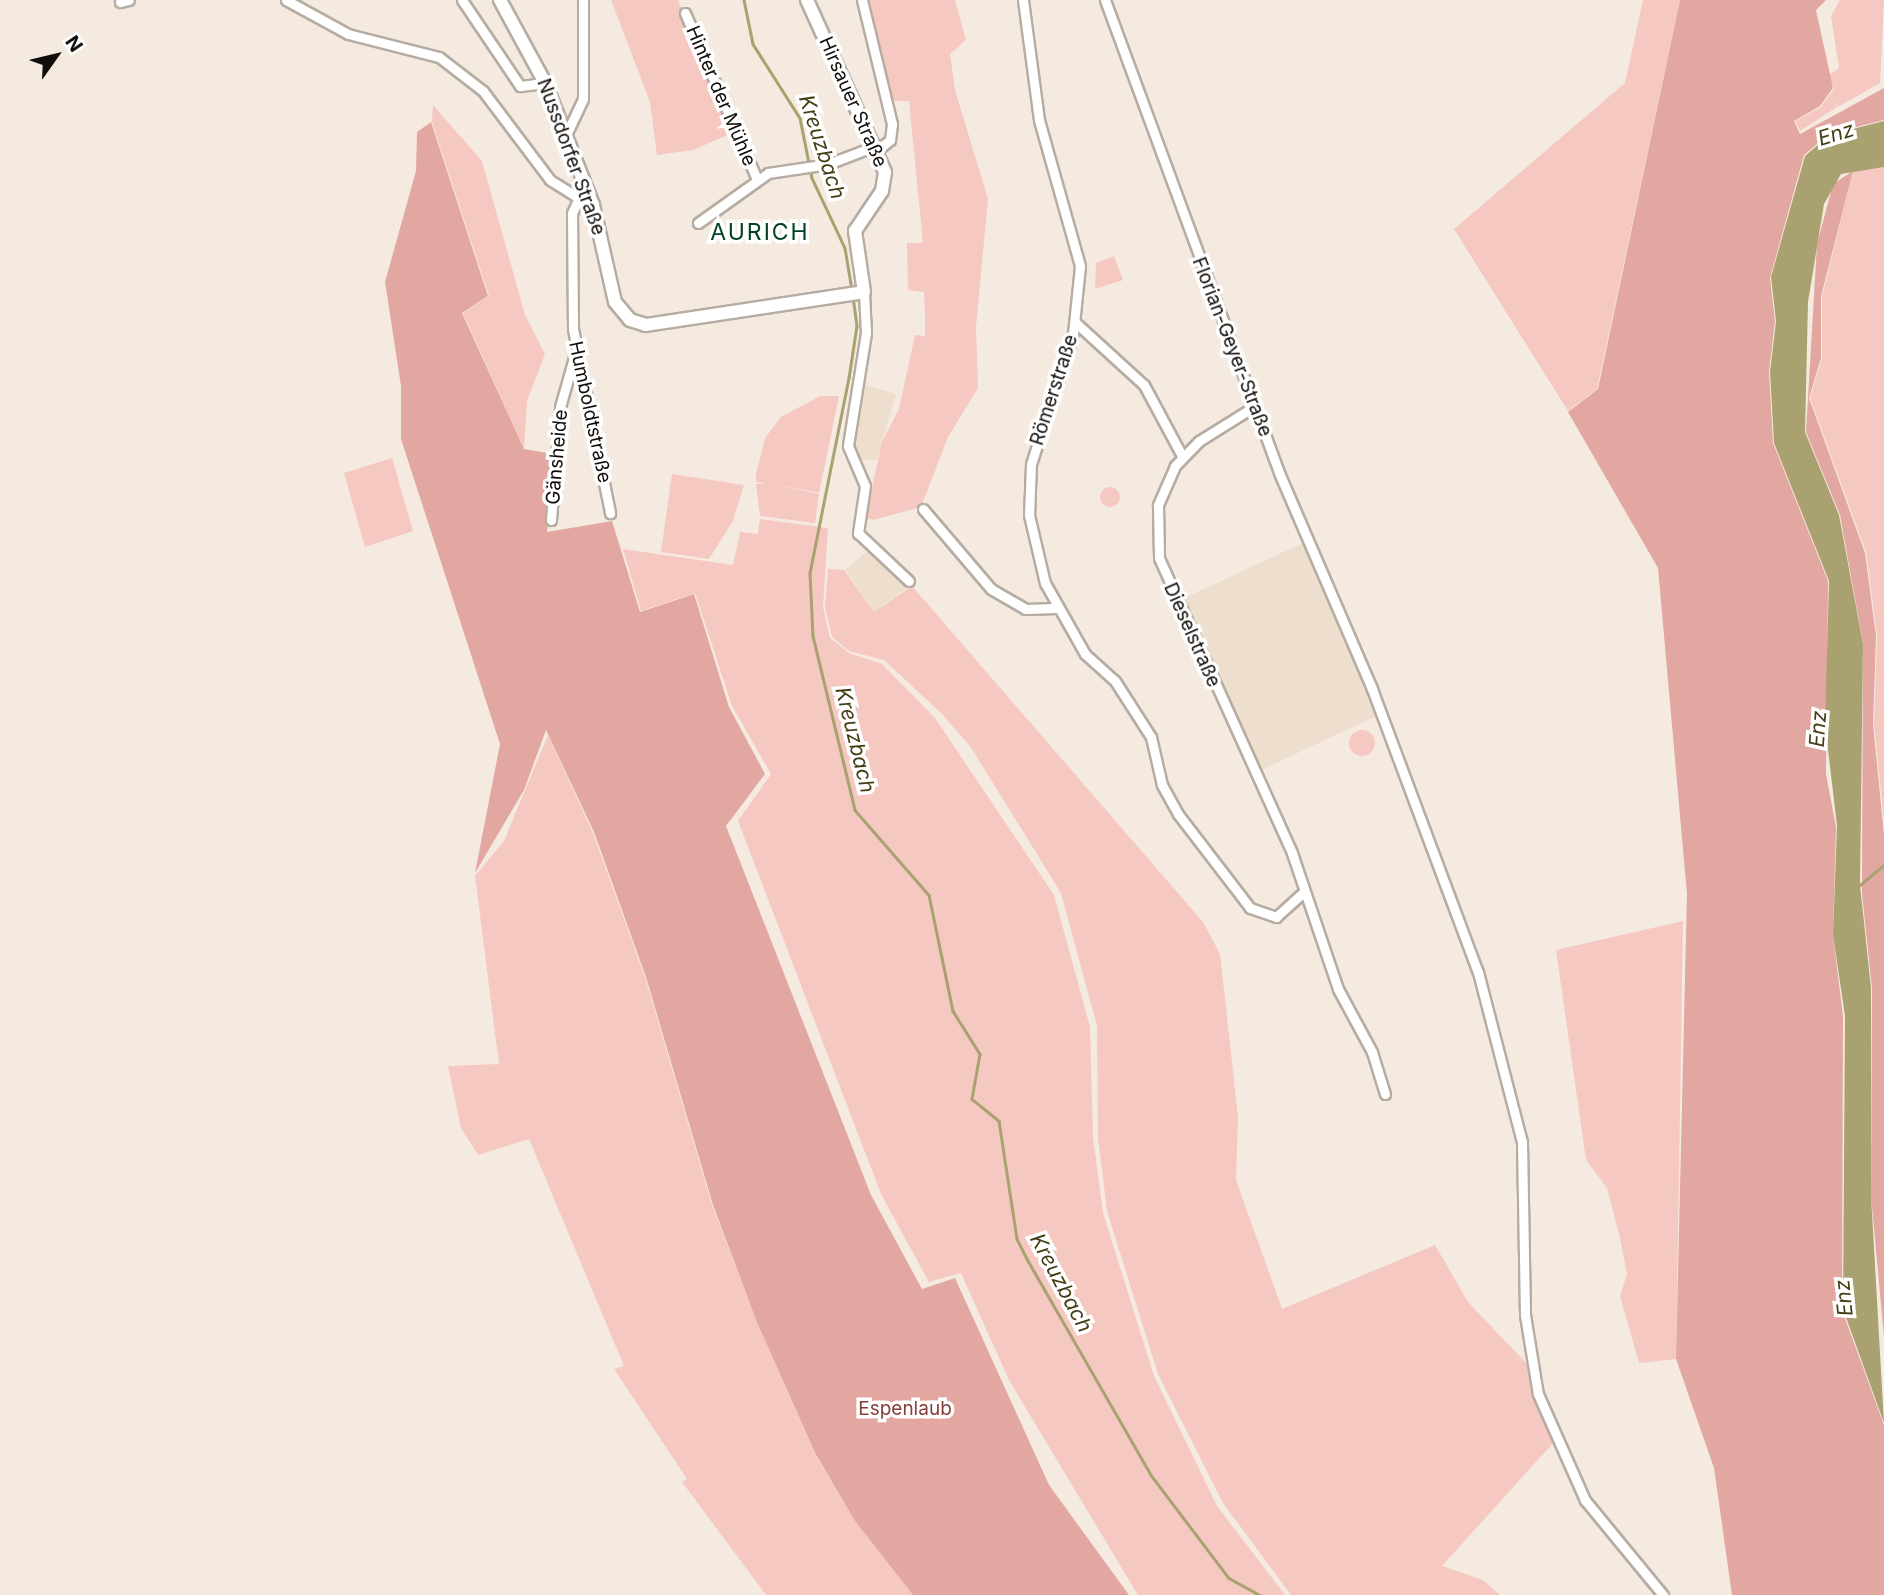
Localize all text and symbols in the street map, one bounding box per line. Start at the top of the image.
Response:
north arrow [21,21,91,91]
street label: Hinter der Mühle [681,22,761,170]
text: N [60,32,87,56]
street label: Hirsauer Straße [814,33,892,171]
street label: Nussdorfer Straße [532,76,610,238]
water label: Kreuzbach [793,92,851,202]
water label: Enz [1815,117,1857,151]
district label: AURICH [711,218,809,246]
street label: Florian-Geyer-Straße [1187,254,1277,440]
street label: Römerstraße [1025,332,1083,448]
street label: Humboldtstraße [564,339,616,485]
street label: Gänsheide [541,408,573,506]
street label: Dieselstraße [1159,579,1225,691]
water label: Kreuzbach [830,685,880,795]
water label: Enz [1804,710,1832,748]
water label: Kreuzbach [1025,1229,1097,1337]
water label: Enz [1830,1278,1858,1318]
park label: Espenlaub [858,1398,952,1420]

